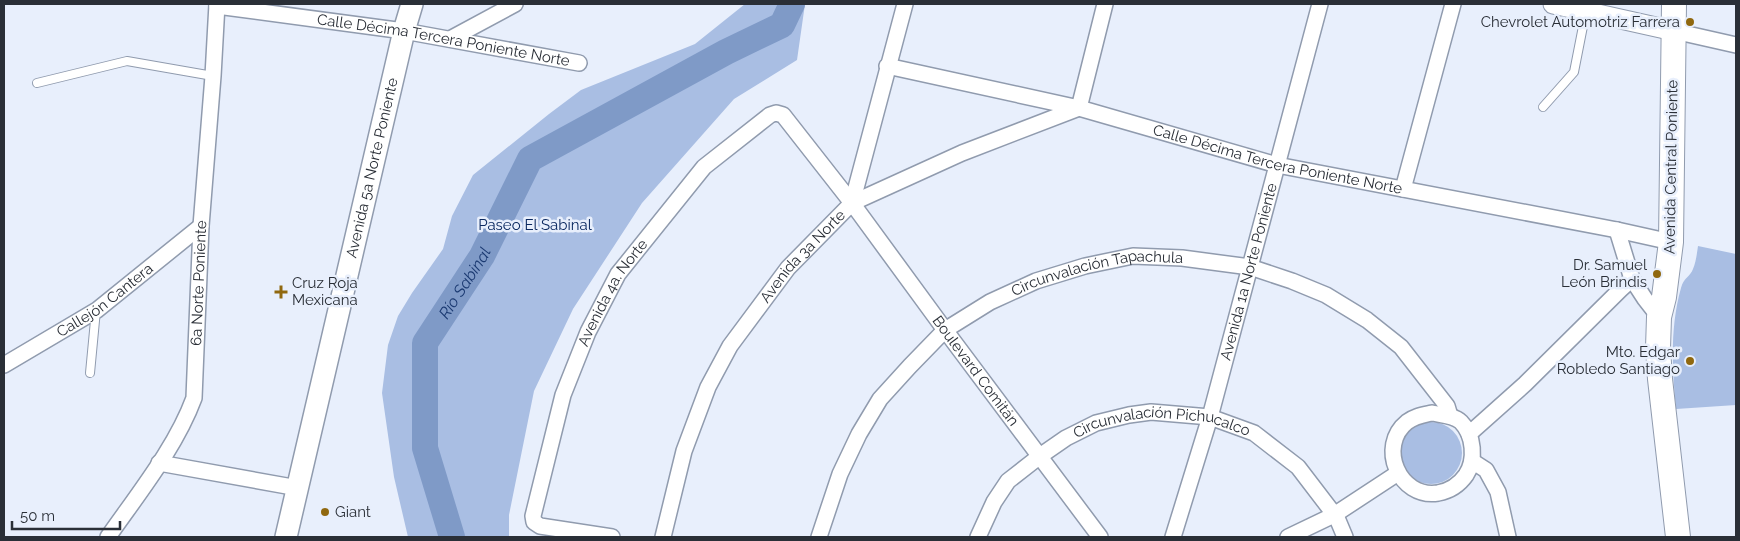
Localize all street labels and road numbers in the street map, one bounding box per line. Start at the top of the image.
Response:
street label: Calle Décima Tercera Poniente Norte [316,10,571,70]
street label: Avenida 5a Norte Poniente [342,76,402,260]
street label: Avenida Central Poniente [1660,79,1682,254]
street label: Calle Décima Tercera Poniente Norte [1151,121,1404,198]
street label: Avenida 1a Norte Poniente [1217,181,1281,362]
street label: Avenida 3a Norte [756,206,849,306]
street label: 6a Norte Poniente [187,219,210,346]
street label: Avenida 4a. Norte [574,235,652,349]
street label: Circunvalación Tapachula [1008,246,1184,300]
street label: Callejón Cantera [53,259,157,341]
street label: Boulevard Comitán [929,312,1023,429]
street label: Circunvalación Pichucalco [1071,425,1253,447]

